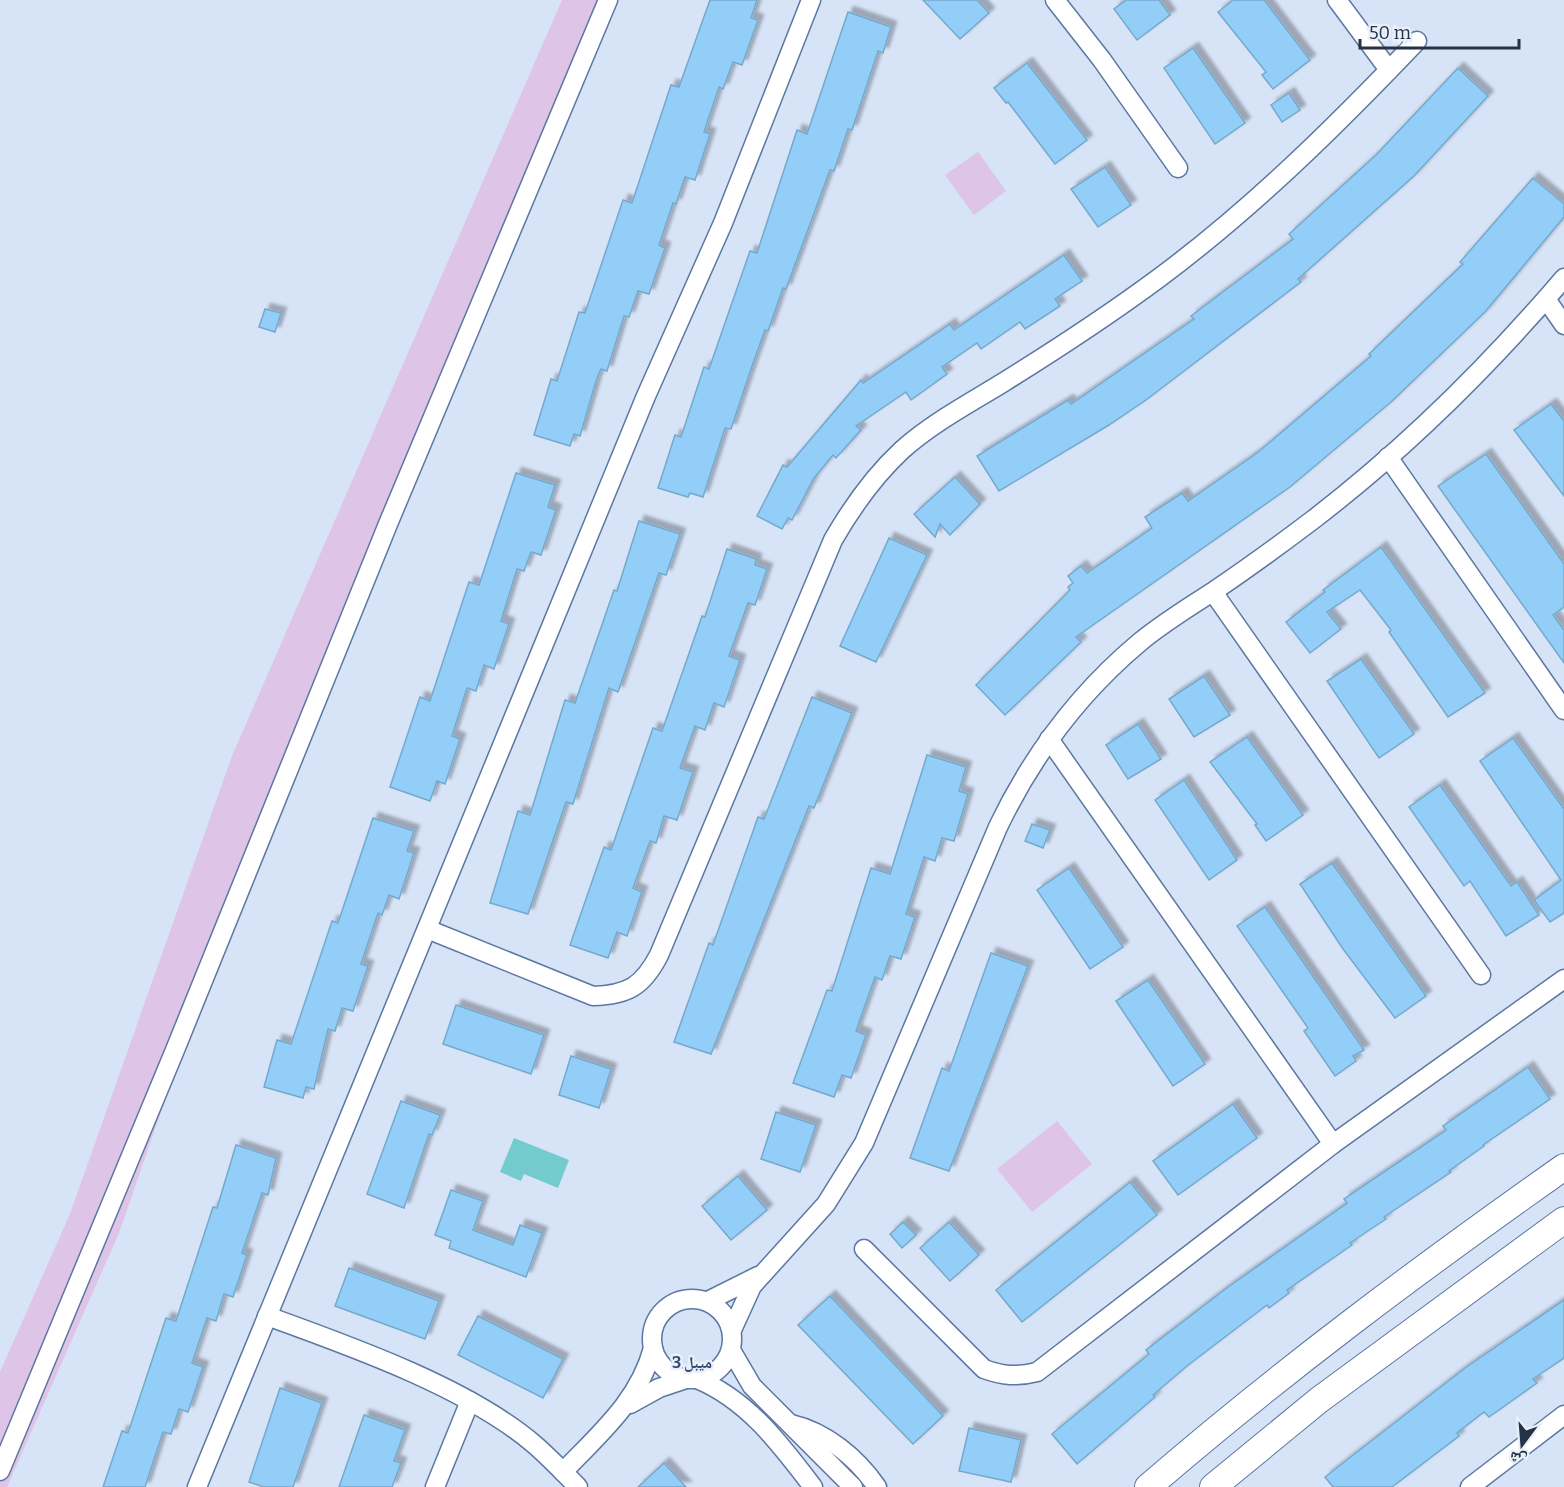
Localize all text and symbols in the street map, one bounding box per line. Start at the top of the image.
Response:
scale bar [1360,12,1519,50]
text: 50 m [1369,22,1411,44]
district label: ميبل 3 [672,1353,712,1372]
north arrow [1492,1415,1552,1475]
text: ش [1507,1447,1529,1470]

